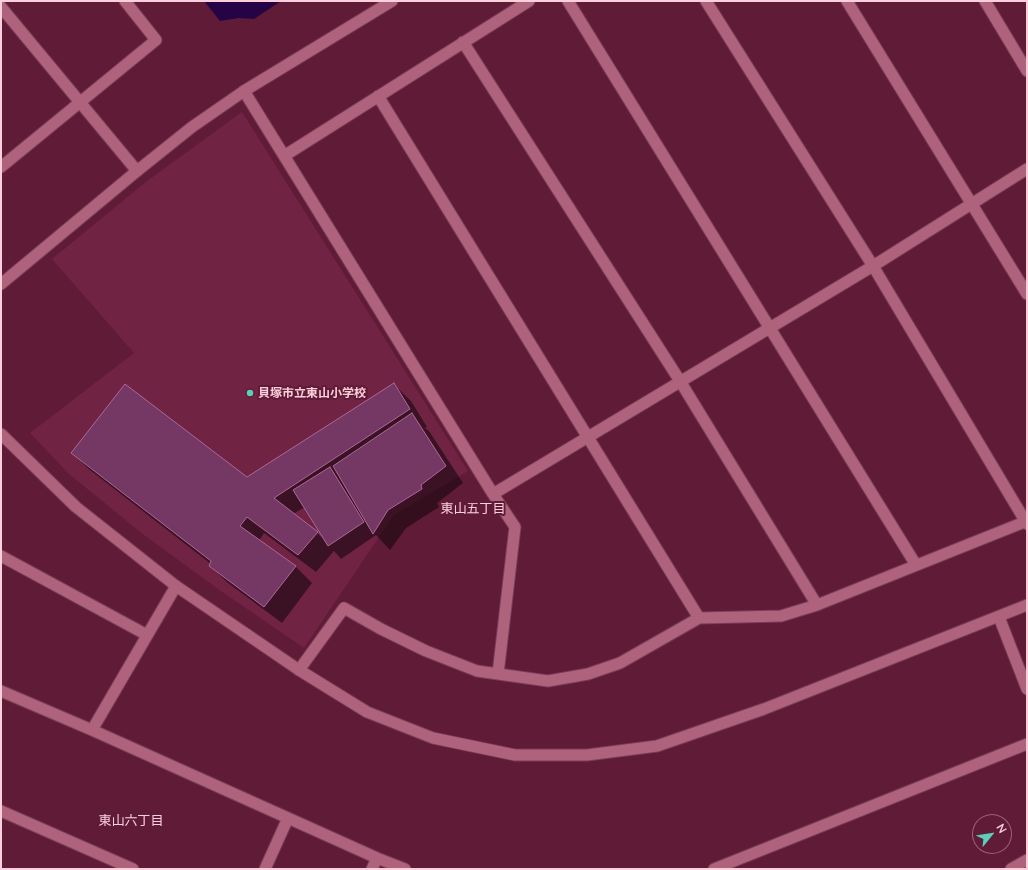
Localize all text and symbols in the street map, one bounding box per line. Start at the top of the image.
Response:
place label: 貝塚市立東山小学校 [258,386,366,400]
marker: 貝塚市立東山小学校 [245,388,255,398]
district label: 東山五丁目 [441,501,505,517]
district label: 東山六丁目 [99,813,163,829]
north arrow [972,814,1012,854]
text: N [994,821,1010,835]

